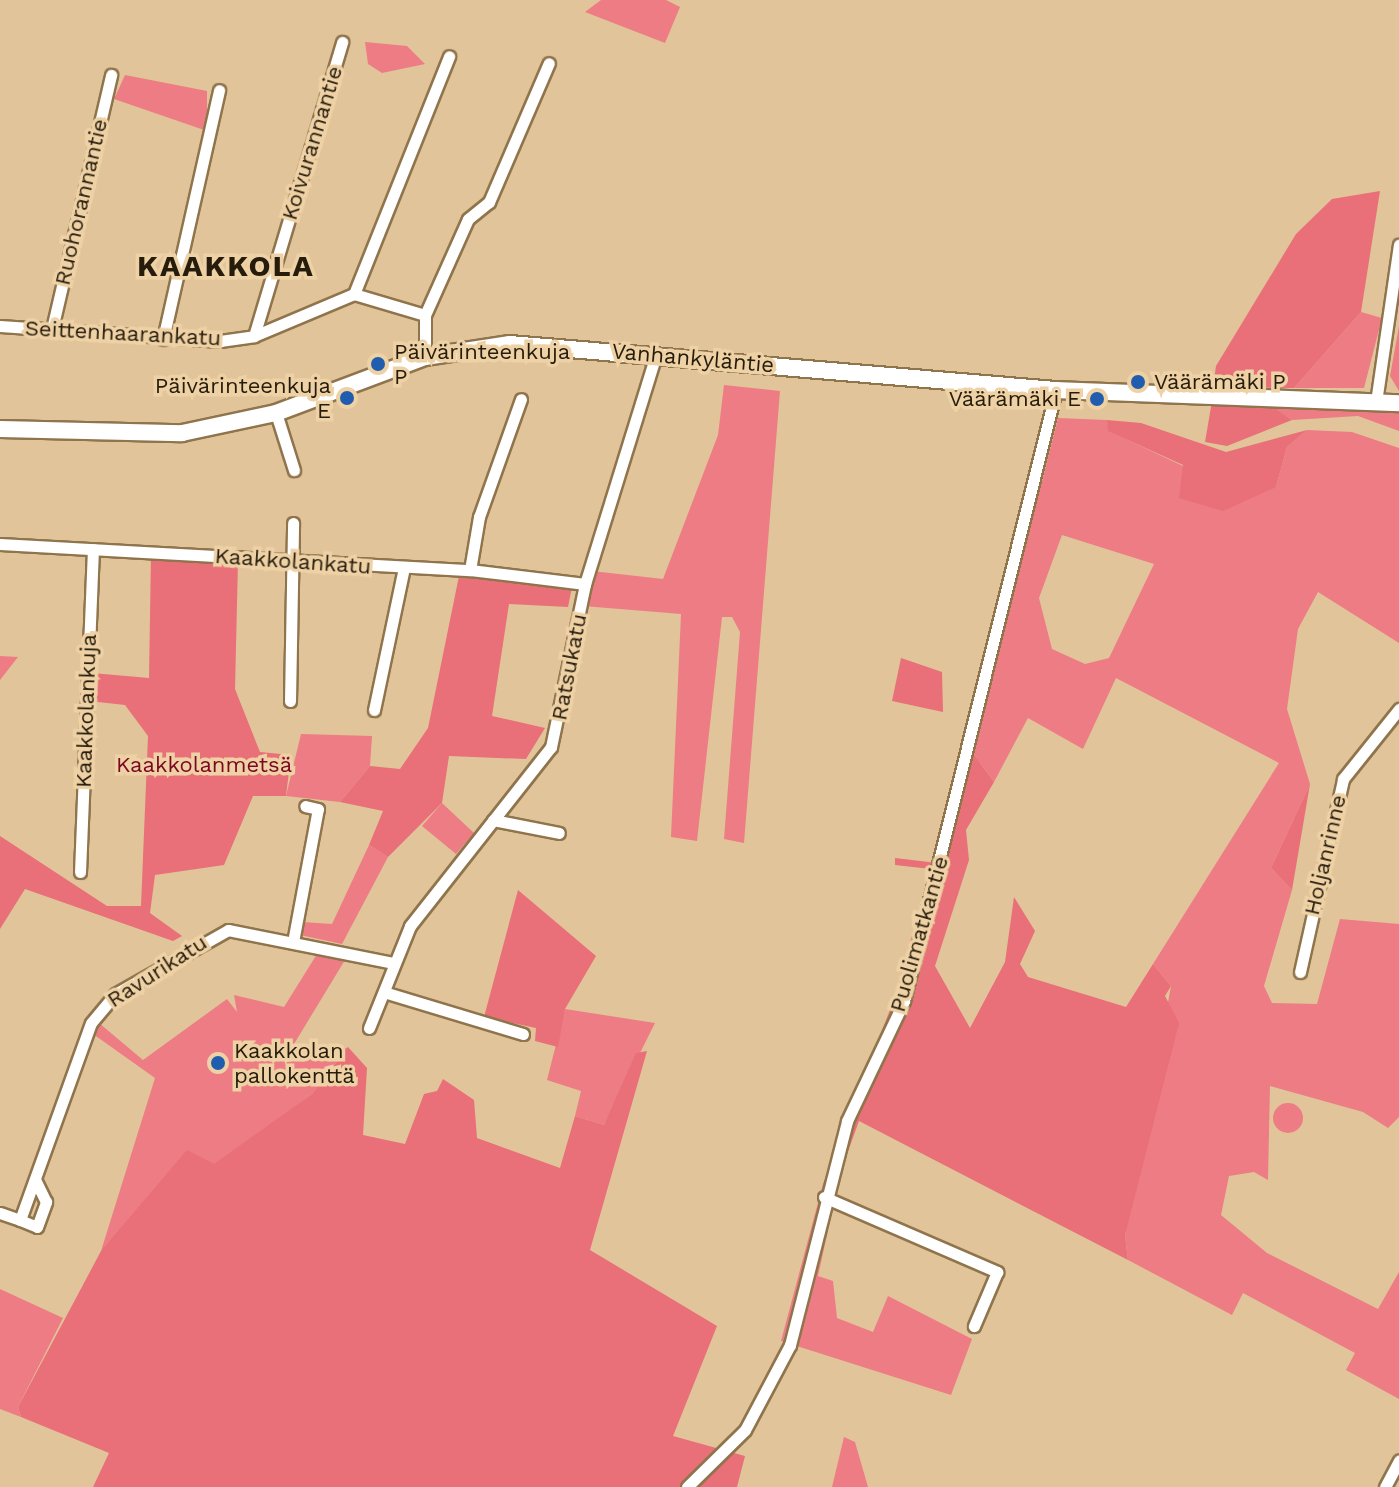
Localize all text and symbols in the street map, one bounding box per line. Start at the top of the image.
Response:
street label: Koivurannantie [276,63,348,223]
street label: Ruohorannantie [49,116,113,288]
district label: KAAKKOLA [137,248,315,284]
street label: Seittenhaarankatu [24,315,222,351]
place label: Päivärinteenkuja P [394,338,570,390]
street label: Vanhankyläntie [611,338,775,378]
marker: Päivärinteenkuja P [369,355,387,373]
place label: Väärämäki P [1154,369,1286,395]
place label: Päivärinteenkuja E [155,372,331,424]
marker: Väärämäki P [1129,373,1147,391]
place label: Väärämäki E [949,386,1081,412]
marker: Päivärinteenkuja E [338,389,356,407]
marker: Väärämäki E [1088,390,1106,408]
street label: Kaakkolankatu [214,542,372,580]
street label: Ratsukatu [546,611,592,723]
street label: Kaakkolankuja [70,634,102,788]
park label: Kaakkolanmetsä [116,752,292,778]
street label: Holjanrinne [1298,792,1352,918]
street label: Puolimatkantie [884,853,954,1015]
street label: Ravurikatu [102,929,212,1013]
place label: Kaakkolan pallokenttä [234,1037,355,1088]
marker: Kaakkolan pallokenttä [209,1054,227,1072]

